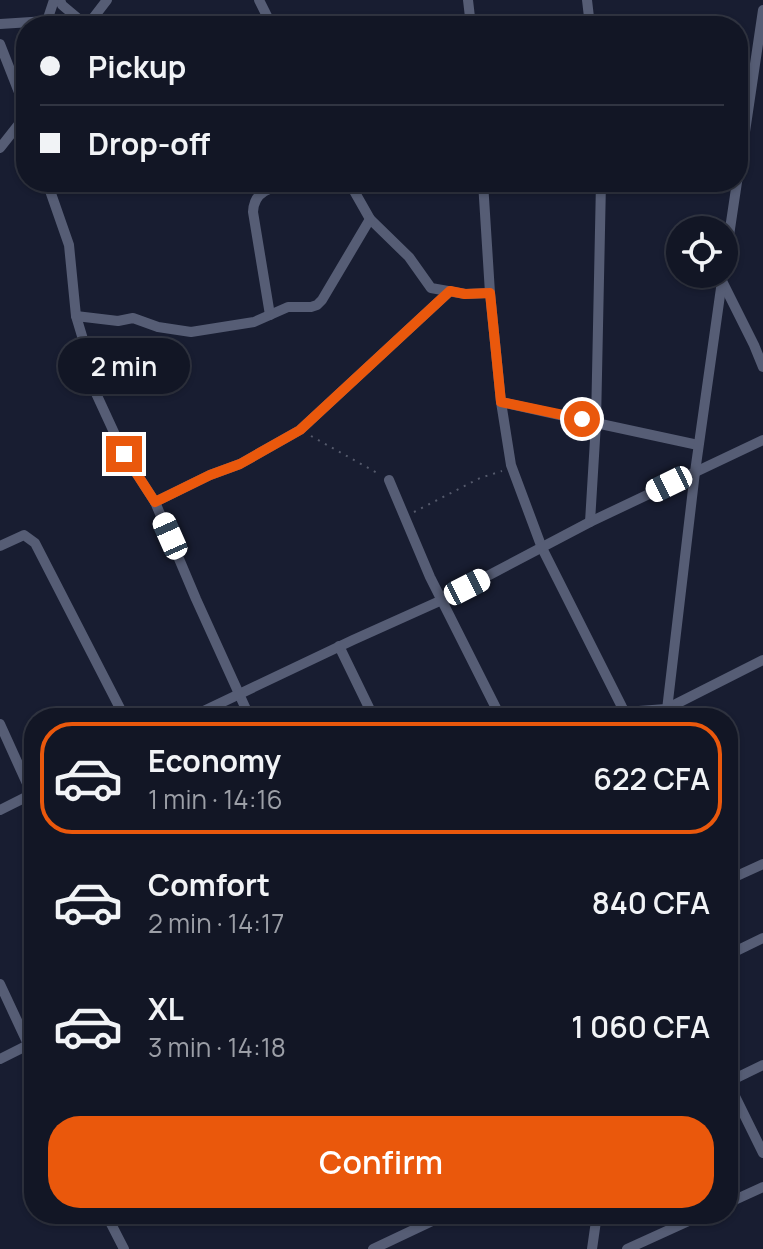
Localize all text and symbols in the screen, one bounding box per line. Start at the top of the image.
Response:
text: Pickup [88,46,186,87]
text: Drop-off [88,123,210,164]
map controls [666,216,738,288]
button: locate [666,216,738,288]
callout: 2 min [58,338,190,394]
text: 2 min [91,348,157,384]
route start [564,401,600,437]
route end [106,436,142,472]
car [642,463,696,505]
car [149,509,191,563]
car [440,565,494,609]
text: Economy [148,740,281,781]
icon: car [52,742,124,814]
text: 622 CFA [593,758,710,799]
text: 1 min · 14:16 [148,781,283,817]
text: Comfort [148,864,270,905]
icon: car [52,866,124,938]
text: 840 CFA [592,882,710,923]
text: 2 min · 14:17 [148,905,284,941]
text: XL [148,988,184,1029]
icon: car [52,990,124,1062]
text: 1 060 CFA [571,1006,710,1047]
text: 3 min · 14:18 [148,1029,286,1065]
button: Confirm [48,1116,714,1208]

